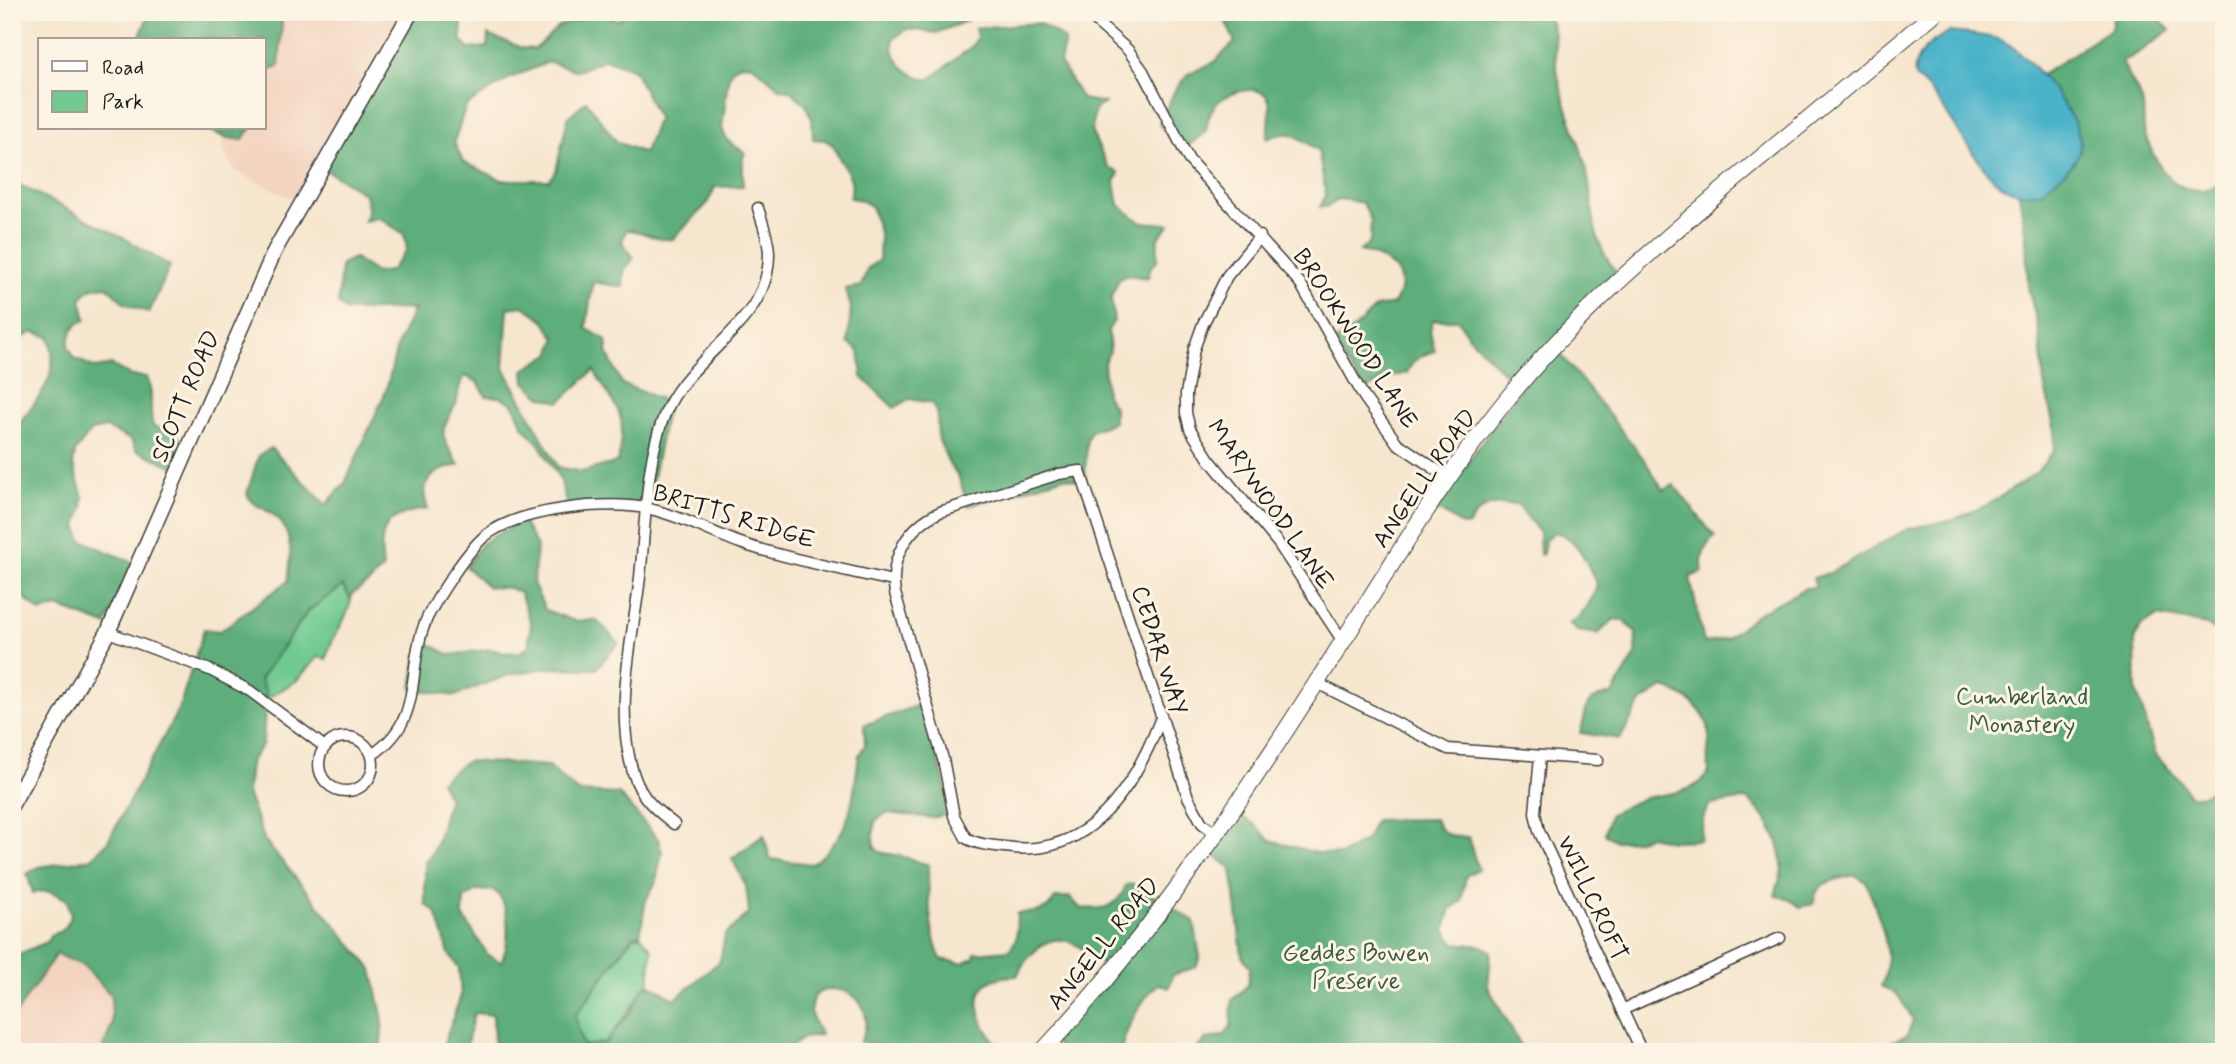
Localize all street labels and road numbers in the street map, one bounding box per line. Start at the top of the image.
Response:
street label: BROOKWOOD LANE [1285,243,1425,435]
street label: SCOTT ROAD [145,326,228,467]
street label: ANGELL ROAD [1366,403,1485,554]
street label: MARYWOOD LANE [1199,414,1340,596]
street label: BRITTS RIDGE [649,478,818,557]
street label: CEDAR WAY [1123,582,1194,719]
street label: WILLCROFT [1549,831,1634,966]
street label: ANGELL ROAD [1041,871,1167,1017]

